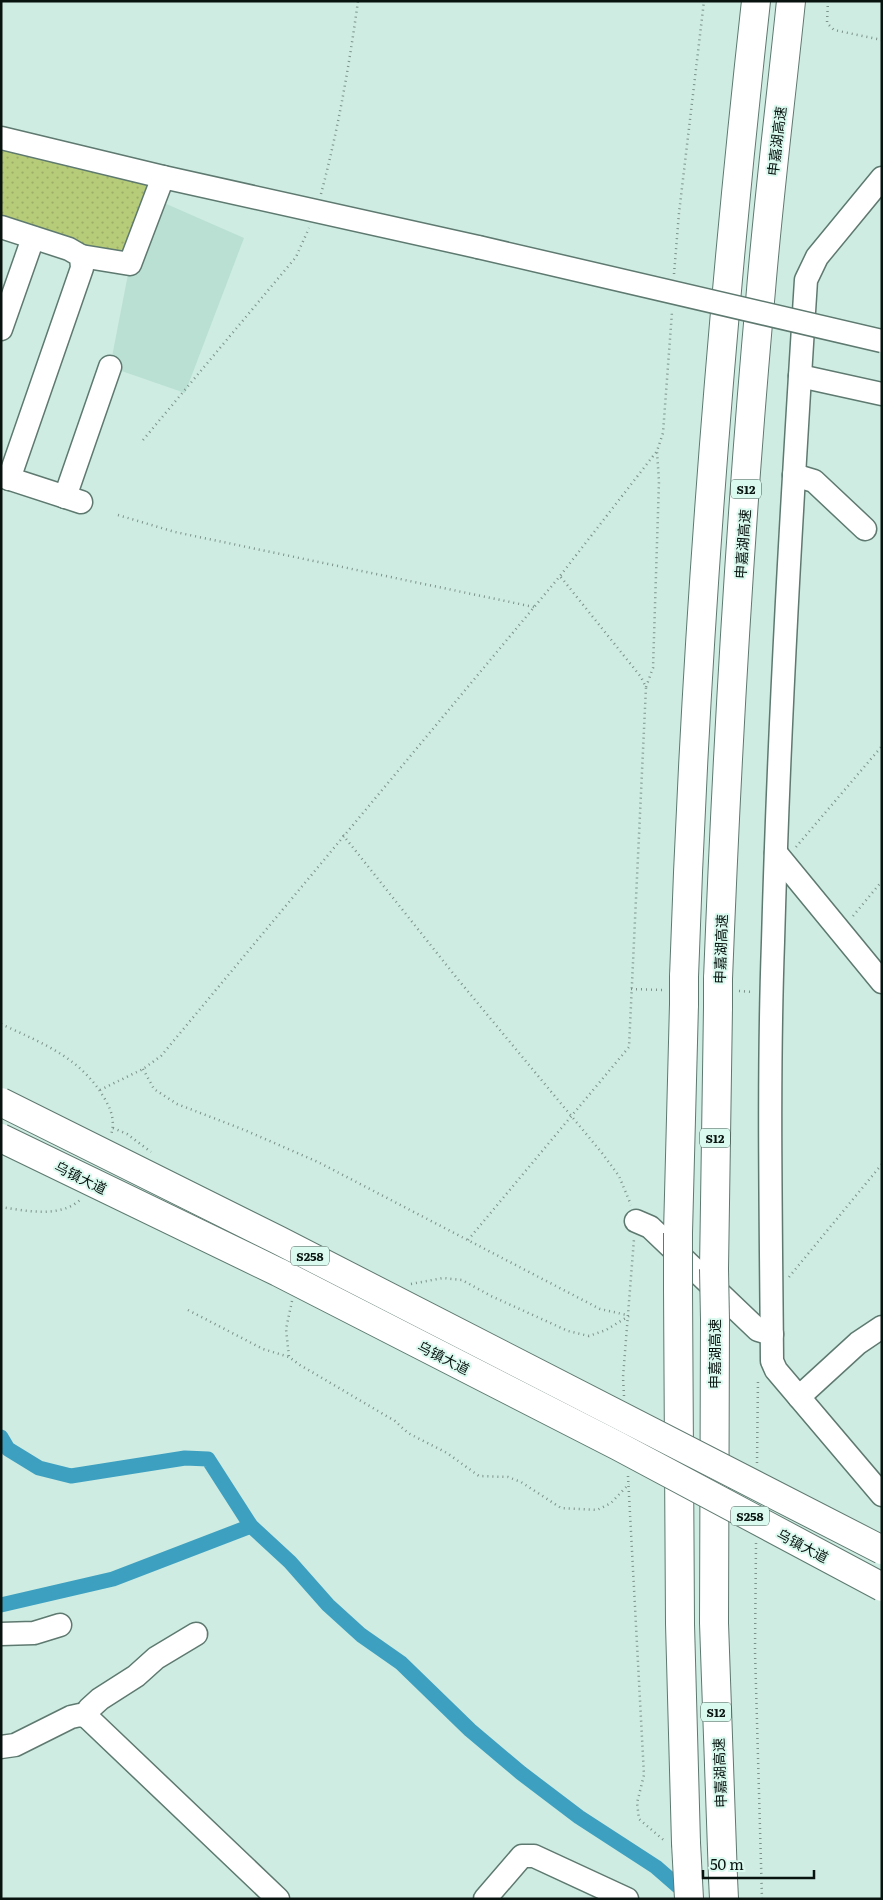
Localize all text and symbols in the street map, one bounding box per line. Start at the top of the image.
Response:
street label: 申嘉湖高速 [762,105,790,177]
road number: S12 [731,479,761,498]
street label: 申嘉湖高速 [730,508,754,580]
street label: 申嘉湖高速 [709,914,731,984]
road number: S12 [700,1128,730,1148]
street label: 乌镇大道 [51,1156,111,1198]
road number: S258 [291,1246,329,1266]
street label: 申嘉湖高速 [704,1319,724,1389]
street label: 乌镇大道 [415,1335,473,1379]
road number: S258 [731,1506,769,1525]
street label: 乌镇大道 [774,1523,832,1567]
road number: S12 [701,1702,731,1721]
street label: 申嘉湖高速 [708,1738,730,1808]
scale bar [703,1848,814,1880]
text: 50 m [710,1852,744,1875]

